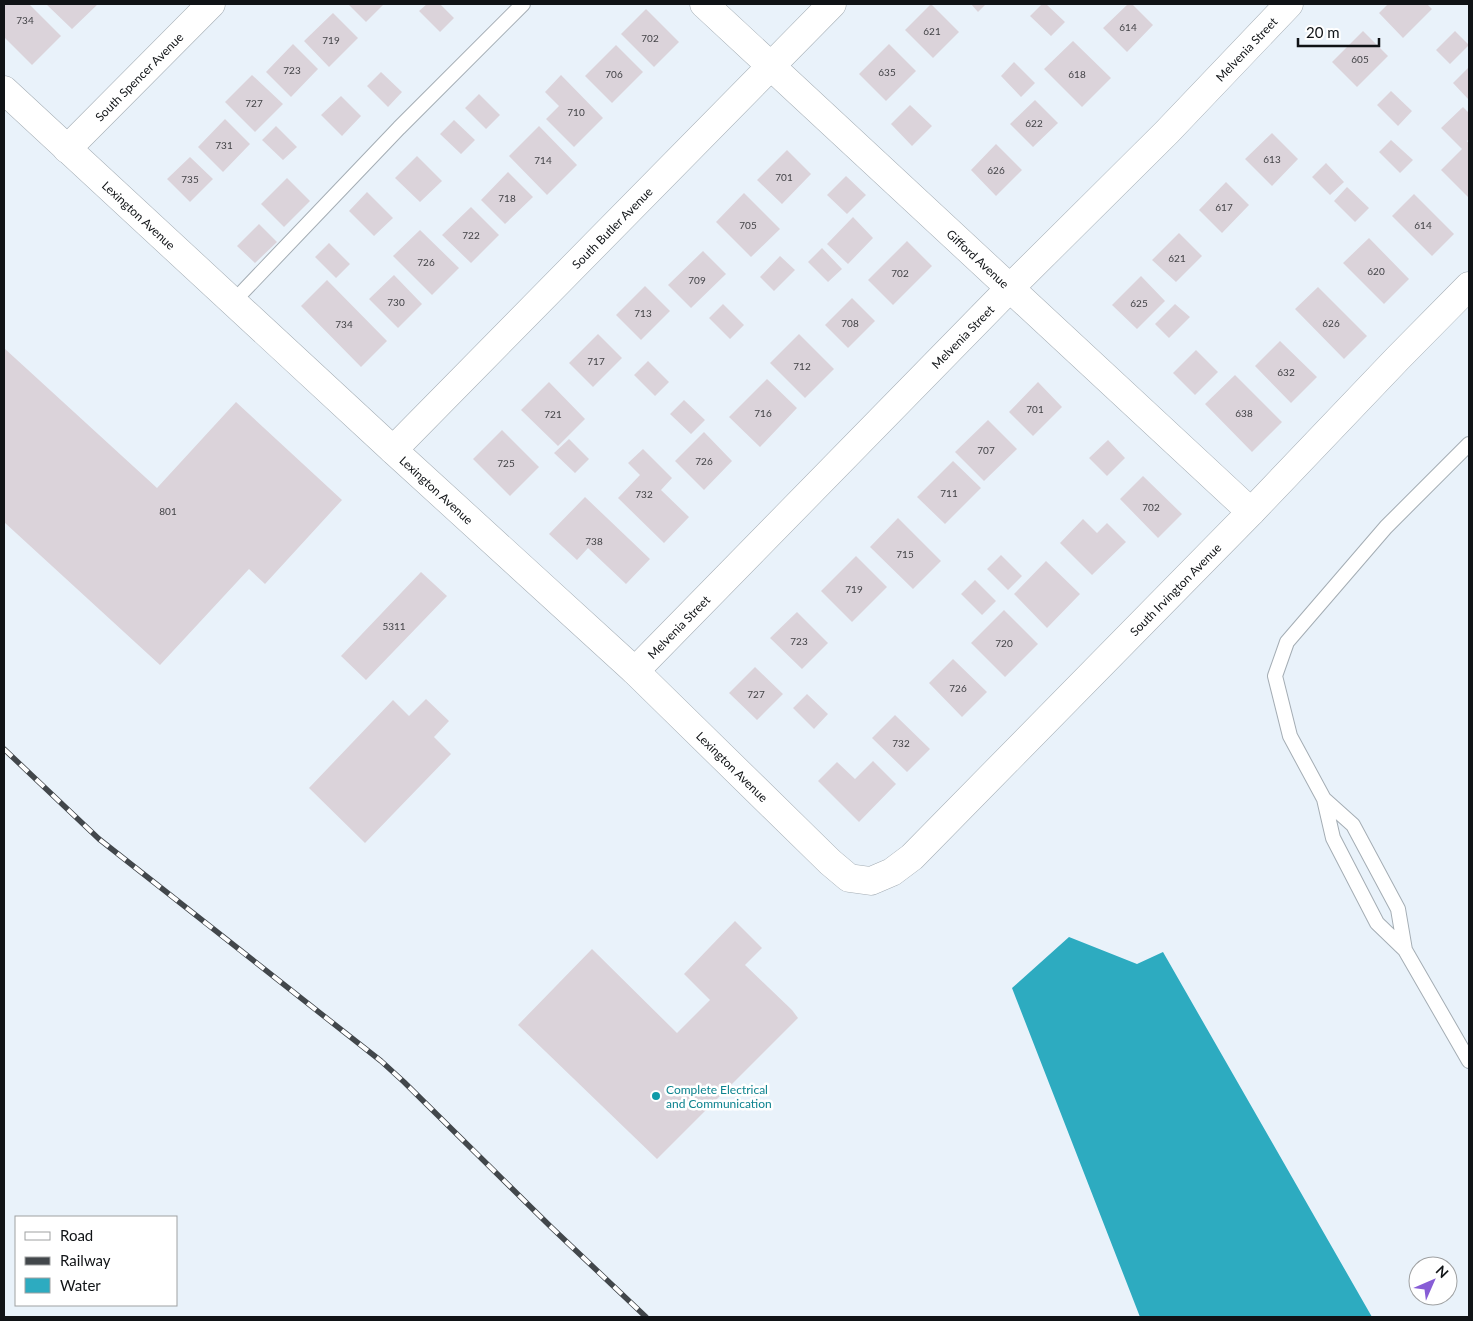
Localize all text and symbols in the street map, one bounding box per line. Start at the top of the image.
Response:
street label: Melvenia Street [1212,13,1281,84]
house number: 734 [16,14,34,26]
scale bar [1298,15,1379,47]
house number: 614 [1119,21,1137,33]
text: 20 m [1306,23,1340,41]
house number: 621 [923,25,941,37]
street label: South Spencer Avenue [92,29,186,124]
house number: 702 [641,32,659,44]
house number: 719 [322,34,340,46]
house number: 605 [1351,53,1369,65]
house number: 723 [283,64,301,76]
house number: 635 [878,66,896,78]
house number: 706 [605,68,623,80]
house number: 618 [1068,68,1086,80]
house number: 727 [245,97,263,109]
house number: 710 [567,106,585,118]
house number: 622 [1025,117,1043,129]
house number: 731 [215,139,233,151]
house number: 613 [1263,153,1281,165]
house number: 714 [534,154,552,166]
house number: 626 [987,164,1005,176]
house number: 701 [775,171,793,183]
house number: 735 [181,173,199,185]
street label: Lexington Avenue [99,178,179,252]
street label: South Butler Avenue [568,184,655,272]
house number: 718 [498,192,516,204]
house number: 617 [1215,201,1233,213]
house number: 705 [739,219,757,231]
house number: 614 [1414,219,1432,231]
street label: Gifford Avenue [944,226,1012,291]
house number: 722 [462,229,480,241]
house number: 621 [1168,252,1186,264]
house number: 726 [417,256,435,268]
house number: 620 [1367,265,1385,277]
house number: 702 [891,267,909,279]
house number: 709 [688,274,706,286]
house number: 730 [387,296,405,308]
house number: 625 [1130,297,1148,309]
street label: Melvenia Street [928,301,997,371]
house number: 713 [634,307,652,319]
house number: 708 [841,317,859,329]
house number: 626 [1322,317,1340,329]
house number: 734 [335,318,353,330]
house number: 717 [587,355,605,367]
house number: 712 [793,360,811,372]
house number: 632 [1277,366,1295,378]
house number: 701 [1026,403,1044,415]
house number: 716 [754,407,772,419]
house number: 638 [1235,407,1253,419]
house number: 721 [544,408,562,420]
house number: 707 [977,444,995,456]
street label: Lexington Avenue [397,453,476,527]
house number: 726 [695,455,713,467]
house number: 725 [497,457,515,469]
house number: 711 [940,487,958,499]
house number: 732 [635,488,653,500]
house number: 702 [1142,501,1160,513]
house number: 801 [159,505,177,517]
house number: 738 [585,535,603,547]
street label: South Irvington Avenue [1126,540,1224,639]
house number: 715 [896,548,914,560]
house number: 719 [845,583,863,595]
street label: Melvenia Street [644,591,713,662]
house number: 5311 [382,620,406,632]
house number: 723 [790,635,808,647]
house number: 720 [995,637,1013,649]
house number: 726 [949,682,967,694]
house number: 727 [747,688,765,700]
street label: Lexington Avenue [693,728,771,805]
house number: 732 [892,737,910,749]
place label: Complete Electrical and Communication [666,1082,772,1111]
marker: Complete Electrical and Communication [650,1090,662,1102]
legend [15,1216,178,1306]
text: Road [60,1226,93,1244]
text: Railway [60,1251,111,1269]
north arrow [1408,1256,1458,1306]
text: N [1433,1262,1452,1281]
text: Water [60,1276,101,1294]

